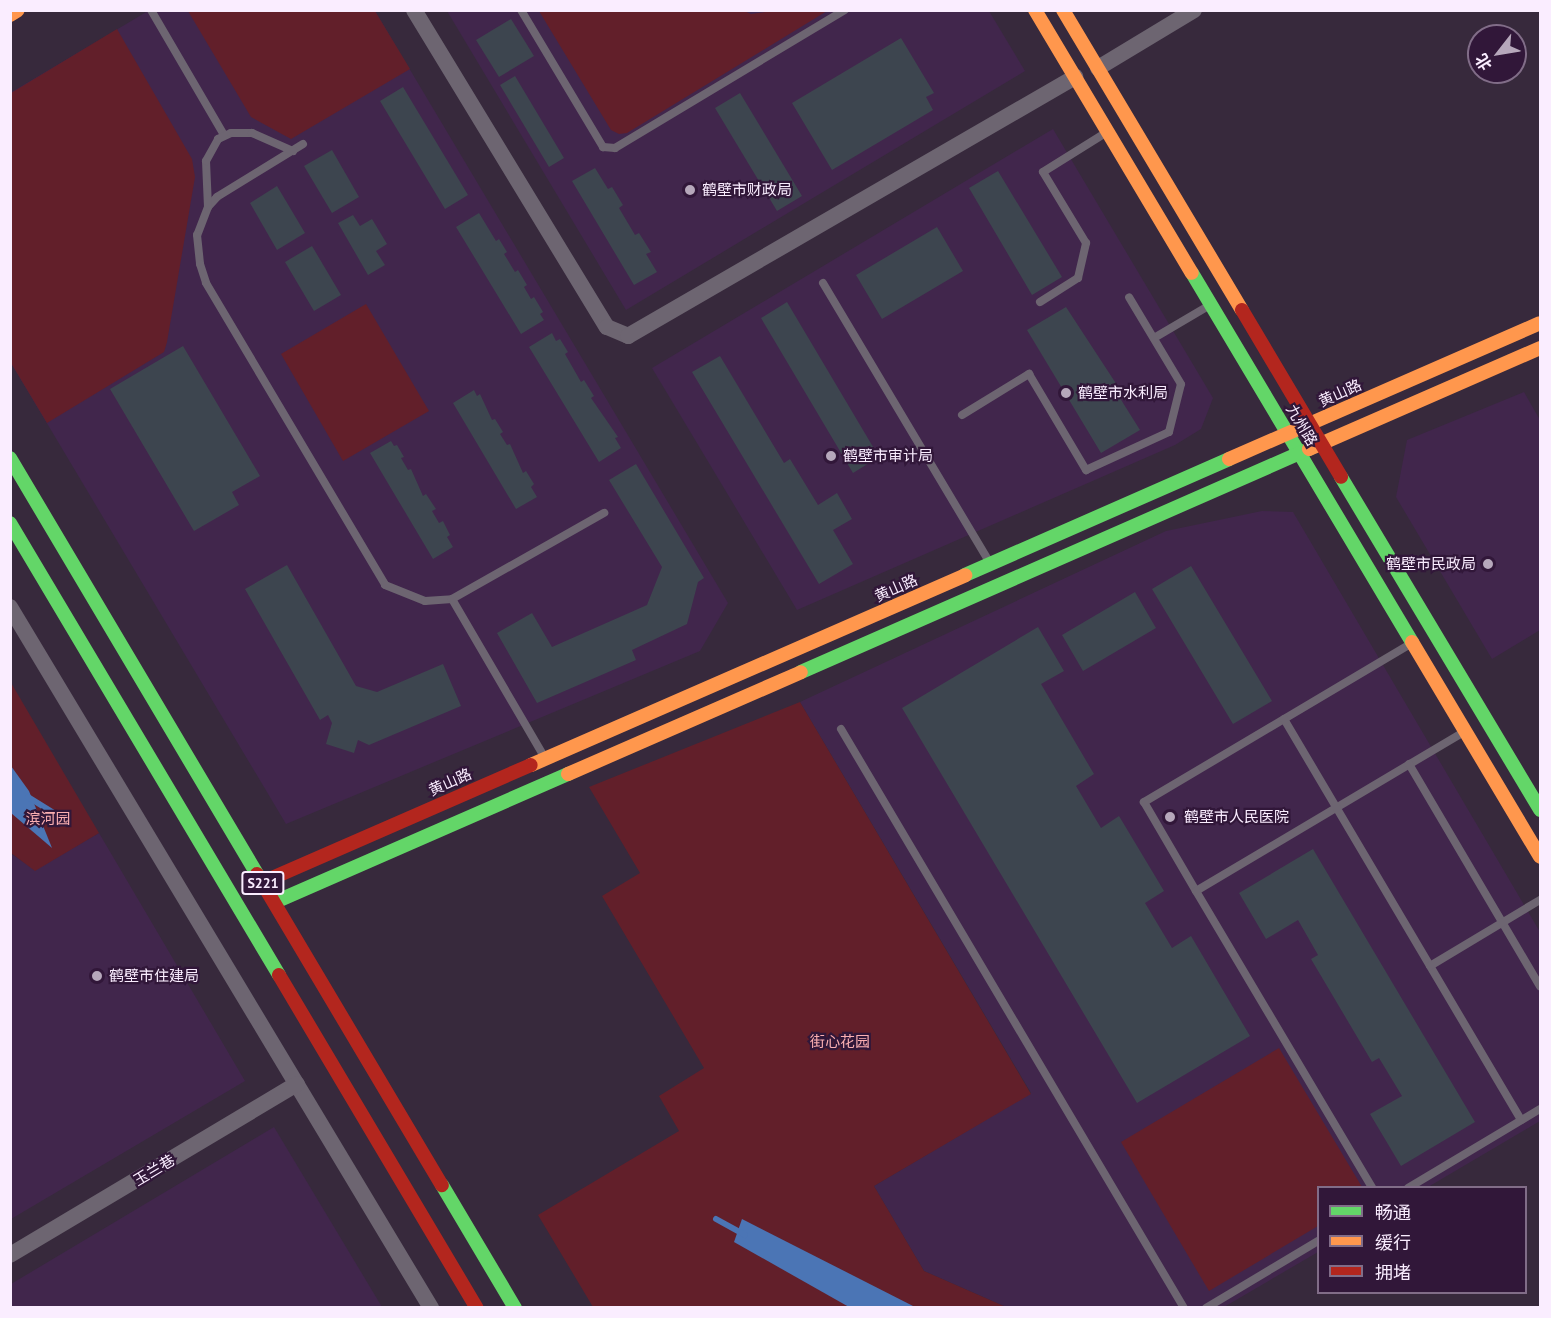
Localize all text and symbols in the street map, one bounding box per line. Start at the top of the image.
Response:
north arrow [1467,24,1527,84]
text: 北 [1471,50,1496,74]
place label: 鹤壁市财政局 [702,181,792,199]
marker: 鹤壁市财政局 [683,183,697,197]
street label: 黄山路 [1316,376,1364,410]
place label: 鹤壁市水利局 [1078,384,1168,402]
marker: 鹤壁市水利局 [1059,386,1073,400]
street label: 九州路 [1283,401,1321,449]
place label: 鹤壁市审计局 [843,447,933,465]
marker: 鹤壁市审计局 [824,449,838,463]
place label: 鹤壁市民政局 [1386,555,1476,573]
marker: 鹤壁市民政局 [1481,557,1495,571]
street label: 黄山路 [872,571,920,605]
street label: 黄山路 [426,765,474,799]
marker: 鹤壁市人民医院 [1161,808,1179,826]
place label: 鹤壁市人民医院 [1184,808,1289,826]
park label: 滨河园 [26,810,70,828]
road number: S221 [240,872,286,894]
place label: 鹤壁市住建局 [109,967,199,985]
marker: 鹤壁市住建局 [90,969,104,983]
park label: 街心花园 [810,1033,870,1051]
street label: 玉兰巷 [130,1151,178,1189]
legend [1317,1186,1527,1294]
text: 畅通 [1375,1201,1411,1224]
text: 缓行 [1375,1231,1411,1254]
text: 拥堵 [1375,1261,1411,1284]

